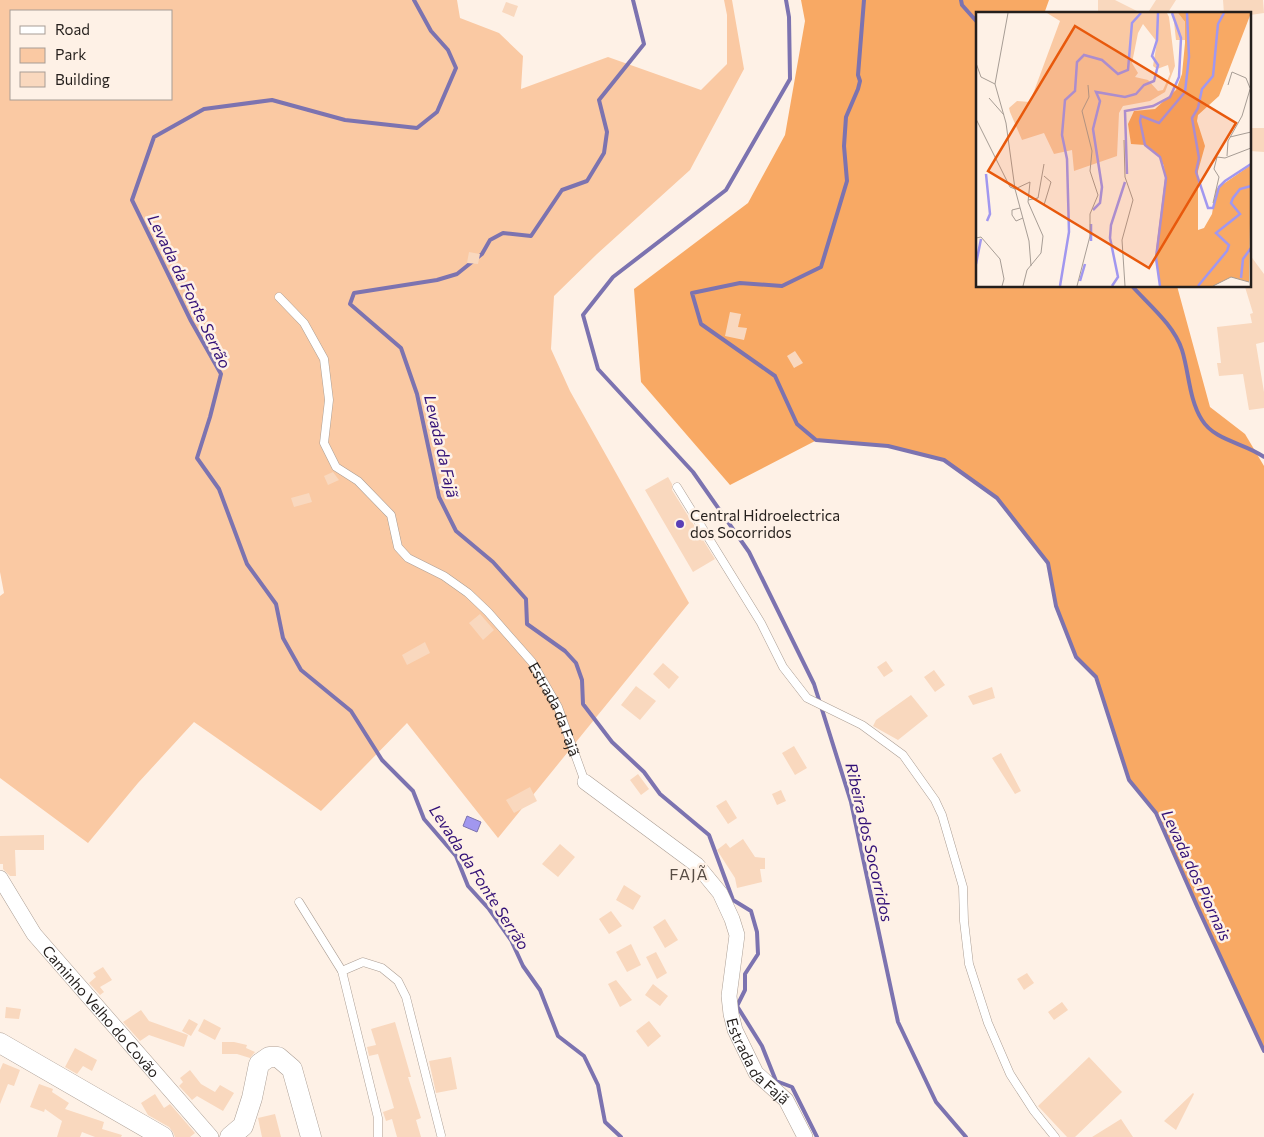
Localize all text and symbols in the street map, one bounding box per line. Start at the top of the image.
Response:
legend [10,10,172,100]
inset map [976,12,1252,288]
text: Road [55,20,90,38]
text: Park [55,45,86,63]
text: Building [55,70,110,88]
water label: Levada da Fonte Serrão [144,211,236,371]
water label: Levada da Fajã [421,393,463,500]
place label: Central Hidroelectrica dos Socorridos [690,506,840,541]
marker: Central Hidroelectrica dos Socorridos [674,518,686,530]
street label: Estrada da Fajã [525,659,584,758]
water label: Ribeira dos Socorridos [842,761,898,923]
water label: Levada da Fonte Serrão [426,801,534,953]
water label: Levada dos Piornais [1158,806,1236,944]
district label: FAJÃ [669,864,709,883]
street label: Caminho Velho do Covão [39,941,164,1081]
street label: Estrada da Fajã [723,1016,793,1108]

